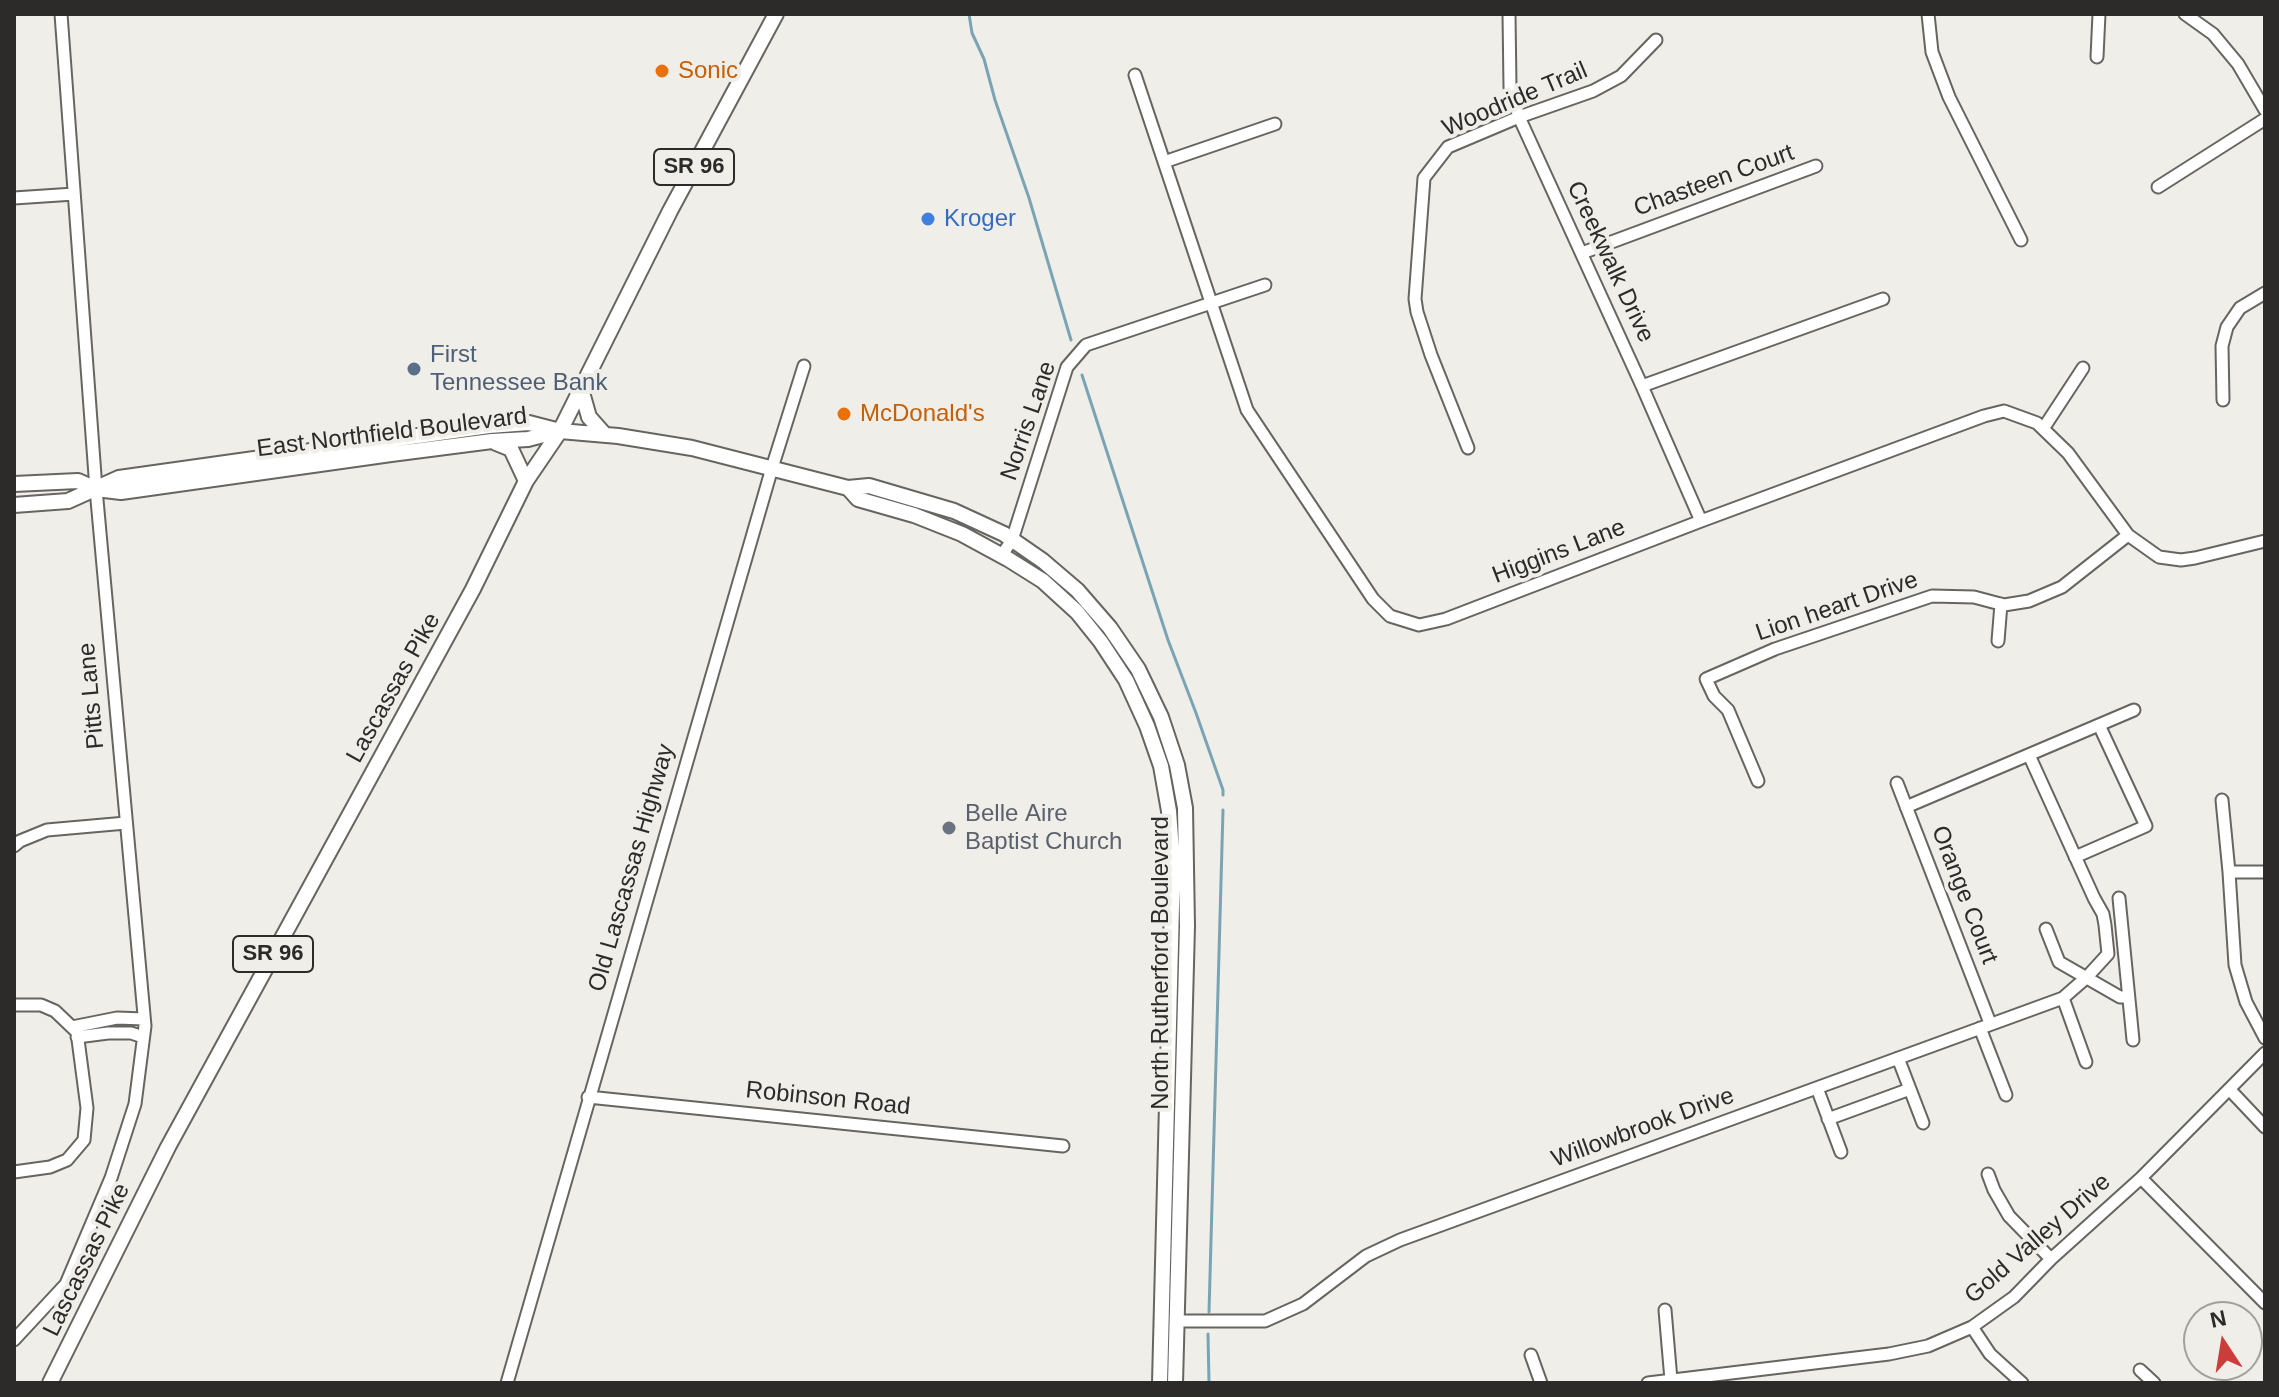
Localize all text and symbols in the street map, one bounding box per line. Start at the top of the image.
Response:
place label: Sonic [678,57,738,85]
street label: Woodride Trail [1438,57,1592,143]
marker: Sonic [653,62,671,80]
street label: Chasteen Court [1630,139,1798,223]
road number: SR 96 [654,149,734,185]
street label: Creekwalk Drive [1560,177,1660,347]
place label: Kroger [944,205,1016,233]
marker: Kroger [919,210,937,228]
place label: First Tennessee Bank [430,341,607,397]
street label: Norris Lane [995,358,1063,484]
marker: First Tennessee Bank [405,360,423,378]
place label: McDonald's [860,400,985,428]
street label: East Northfield Boulevard [255,402,529,464]
marker: McDonald's [835,405,853,423]
street label: Higgins Lane [1488,513,1630,591]
street label: Lion heart Drive [1752,566,1922,648]
street label: Lascassas Pike [341,608,447,768]
street label: Pitts Lane [73,642,111,750]
street label: Old Lascassas Highway [583,741,681,995]
place label: Belle Aire Baptist Church [965,800,1122,856]
street label: North Rutherford Boulevard [1147,816,1175,1110]
marker: Belle Aire Baptist Church [940,819,958,837]
street label: Orange Court [1925,822,2003,968]
road number: SR 96 [233,936,313,972]
street label: Robinson Road [744,1076,912,1122]
street label: Willowbrook Drive [1548,1082,1738,1174]
street label: Gold Valley Drive [1959,1168,2117,1310]
street label: Lascassas Pike [38,1179,136,1341]
north arrow [2183,1301,2263,1381]
text: N [2208,1305,2229,1333]

